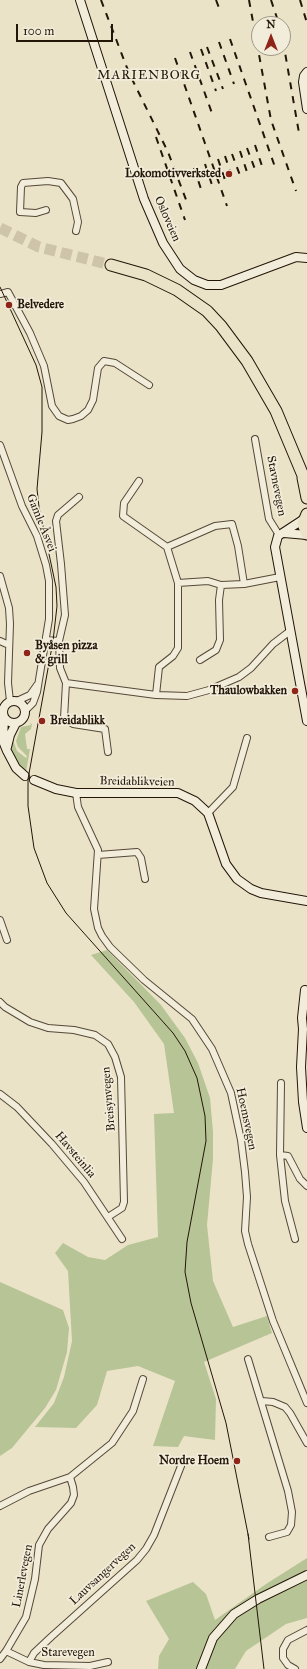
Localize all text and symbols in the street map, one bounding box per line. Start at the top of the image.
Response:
scale bar [18,16,115,42]
north arrow [251,16,291,56]
text: N [266,18,276,31]
text: 100 m [23,24,54,38]
district label: MARIENBORG [97,68,201,84]
place label: Lokomotivverksted [125,167,221,181]
marker: Lokomotivverksted [224,169,234,179]
street label: Osloveien [151,194,183,244]
place label: Belvedere [17,298,64,312]
marker: Belvedere [4,300,14,310]
street label: Stavnevegen [263,455,289,517]
street label: Gamle Åsvei [23,492,59,554]
place label: Byåsen pizza & grill [35,639,97,667]
marker: Byåsen pizza & grill [22,648,32,658]
place label: Thaulowbakken [210,684,287,698]
marker: Thaulowbakken [290,686,300,696]
place label: Breidablikk [50,714,105,728]
marker: Breidablikk [37,716,47,726]
street label: Breidablikveien [99,774,175,790]
street label: Breisynvegen [99,1066,119,1132]
street label: Hoemsvegen [232,1086,260,1152]
street label: Havsteinlia [51,1129,99,1181]
place label: Nordre Hoem [159,1454,229,1468]
marker: Nordre Hoem [232,1456,242,1466]
street label: Lauvsangervegen [67,1540,139,1608]
street label: Linerlevegen [10,1543,36,1609]
street label: Starevegen [41,1646,95,1660]

